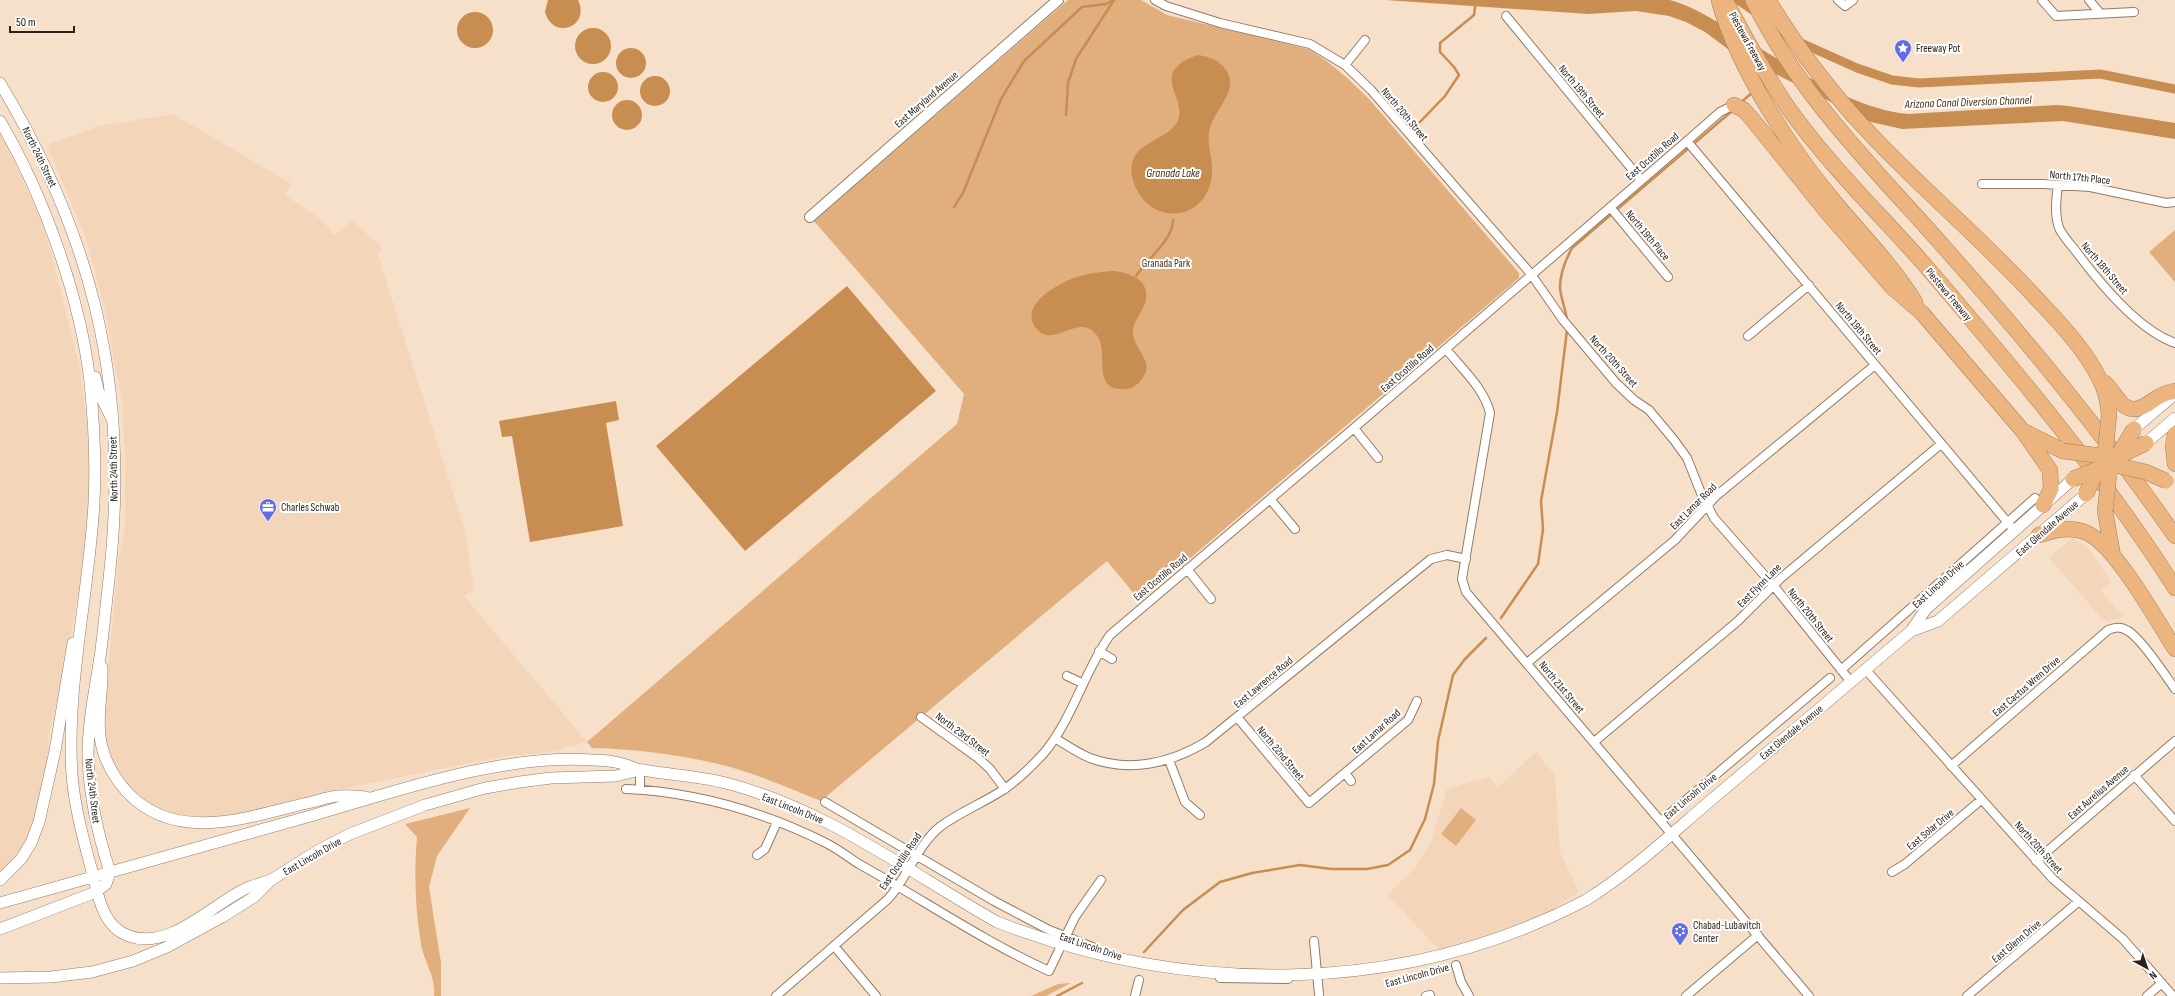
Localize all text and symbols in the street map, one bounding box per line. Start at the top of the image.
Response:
scale bar [10,8,74,34]
street label: Piestewa Freeway [1726,10,1769,74]
text: 50 m [16,15,36,30]
place icon: Freeway Pot [1893,38,1913,63]
place label: Freeway Pot [1916,42,1961,55]
street label: North 19th Street [1556,62,1608,121]
street label: East Maryland Avenue [892,68,961,131]
street label: North 20th Street [1379,85,1431,144]
water label: Arizona Canal Diversion Channel [1903,93,2033,112]
street label: North 24th Street [19,125,60,190]
street label: East Ocotillo Road [1623,130,1682,183]
water label: Granada Lake [1146,166,1200,181]
street label: North 17th Place [2049,168,2111,187]
street label: North 19th Place [1623,208,1672,263]
street label: North 18th Street [2078,240,2131,298]
park label: Granada Park [1142,257,1191,270]
street label: Piestewa Freeway [1923,265,1975,324]
street label: North 19th Street [1833,299,1885,358]
street label: North 20th Street [1587,333,1641,391]
street label: East Ocotillo Road [1378,342,1437,395]
street label: North 24th Street [106,436,121,502]
street label: East Lamar Road [1667,480,1720,532]
office icon: Charles Schwab [258,497,278,522]
street label: East Glendale Avenue [2014,498,2081,559]
place label: Charles Schwab [281,501,340,514]
street label: East Ocotillo Road [1131,551,1190,604]
street label: East Lincoln Drive [1910,558,1967,611]
street label: East Flynn Lane [1735,561,1784,610]
street label: North 20th Street [1785,586,1837,645]
street label: East Lawrence Road [1231,654,1296,711]
street label: East Cactus Wren Drive [1990,654,2063,719]
street label: North 21st Street [1536,659,1588,716]
street label: East Glendale Avenue [1757,702,1825,763]
street label: East Lamar Road [1350,706,1403,756]
street label: North 23rd Street [933,710,993,760]
street label: North 22nd Street [1254,724,1307,784]
street label: North 24th Street [82,758,103,825]
street label: East Aurelius Avenue [2065,763,2131,822]
street label: East Lincoln Drive [1661,770,1719,822]
street label: East Lincoln Drive [760,790,825,827]
street label: East Solar Drive [1904,806,1956,853]
street label: North 20th Street [2012,819,2066,877]
street label: East Ocotillo Road [877,830,925,892]
street label: East Lincoln Drive [281,835,344,878]
street label: East Glenn Drive [1989,917,2043,966]
place label: Chabad-Lubavitch Center [1693,919,1761,945]
synagogue icon: Chabad-Lubavitch Center [1670,921,1690,946]
street label: East Lincoln Drive [1058,930,1124,963]
north arrow [2127,948,2167,988]
street label: East Lincoln Drive [1384,961,1450,990]
text: N [2147,968,2160,982]

